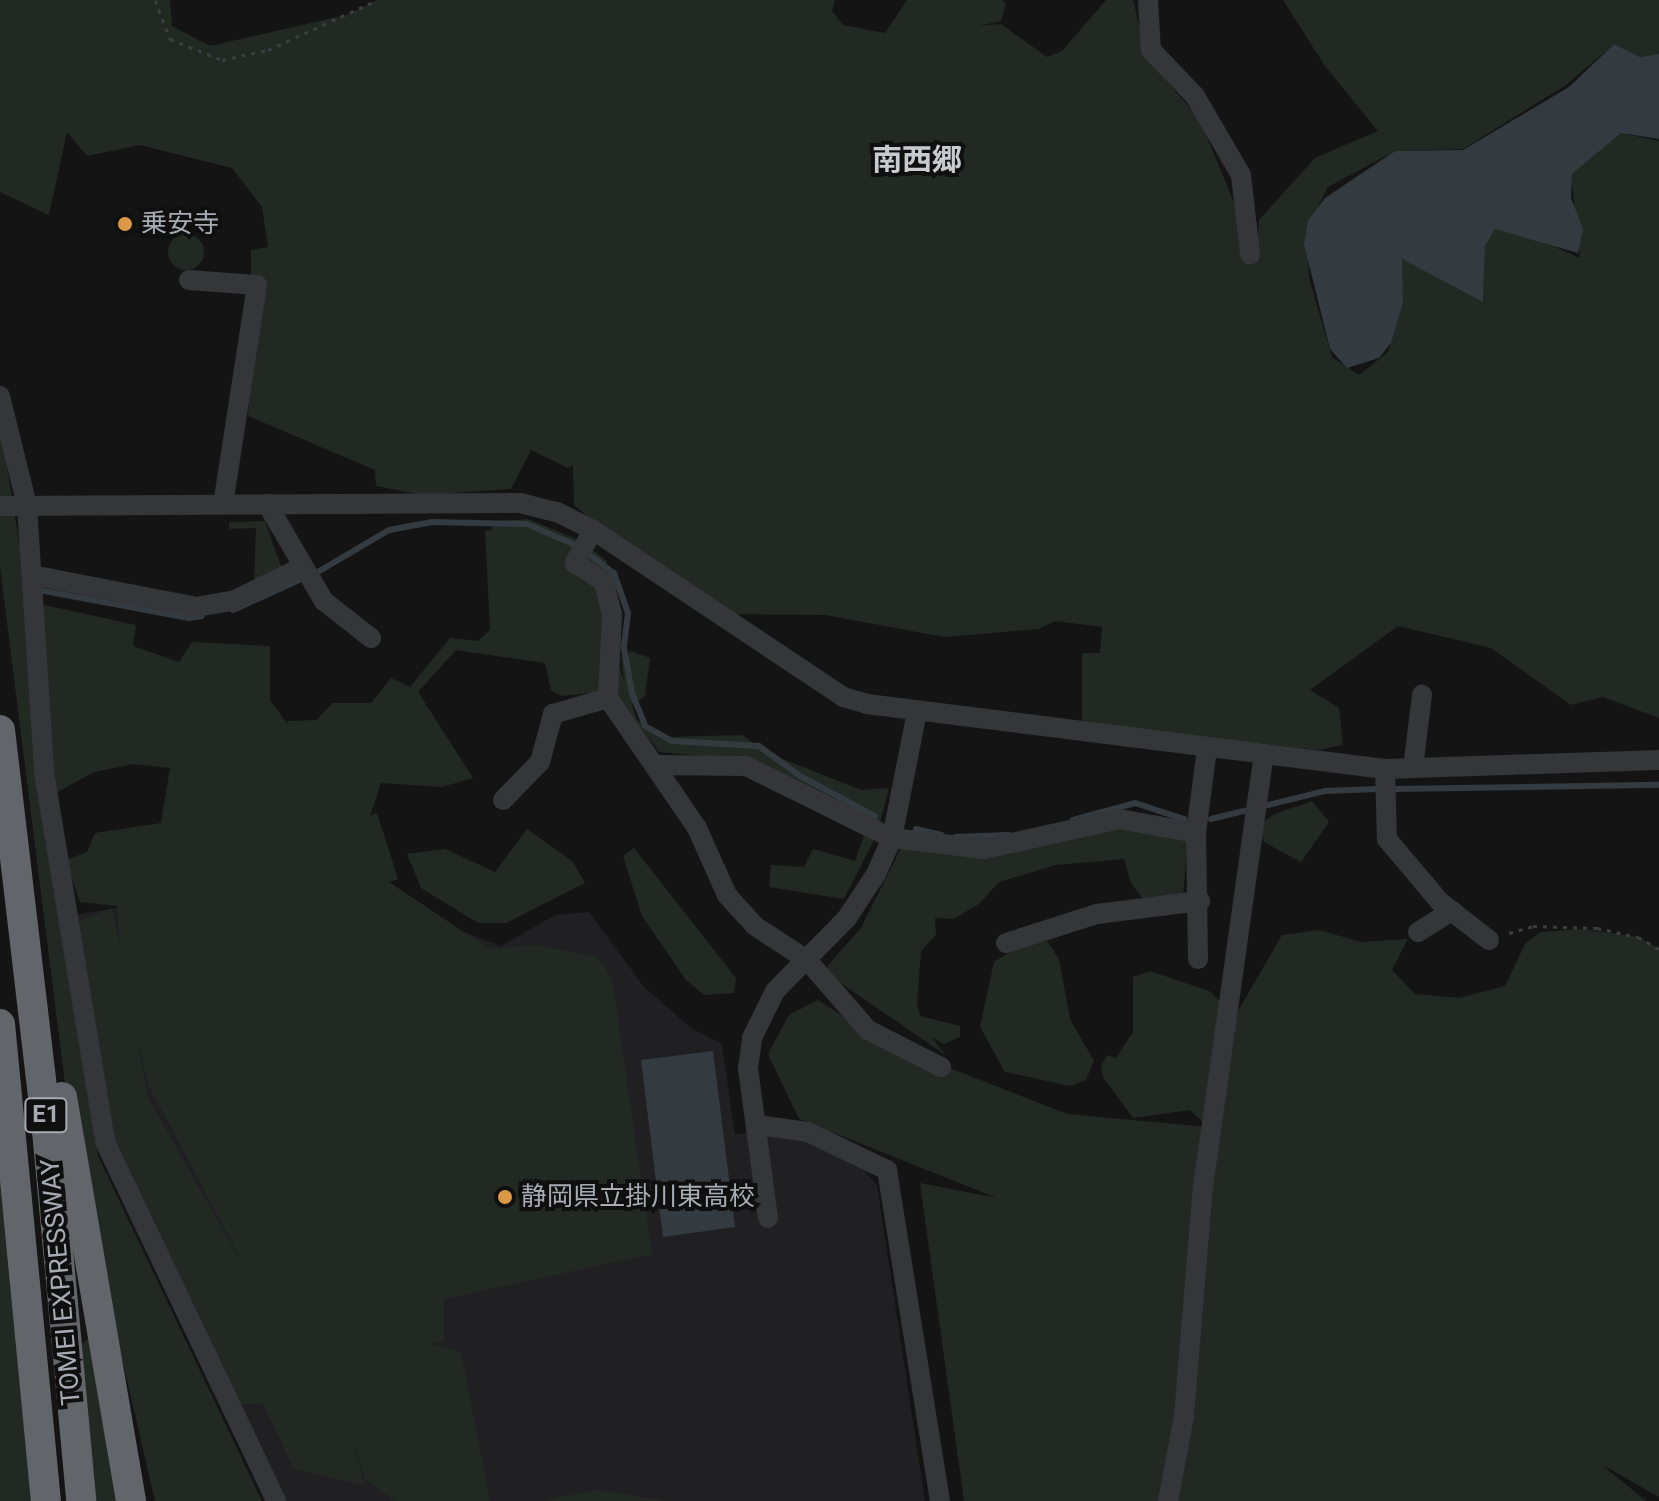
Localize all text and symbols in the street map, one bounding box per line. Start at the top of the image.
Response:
district label: 南西郷 [872,142,962,178]
place label: 乗安寺 [141,208,219,240]
marker: 乗安寺 [116,215,134,233]
road number: E1 [24,1095,68,1135]
street label: TOMEI EXPRESSWAY [35,1158,87,1406]
place label: 静岡県立掛川東高校 [521,1181,755,1213]
marker: 静岡県立掛川東高校 [496,1188,514,1206]

